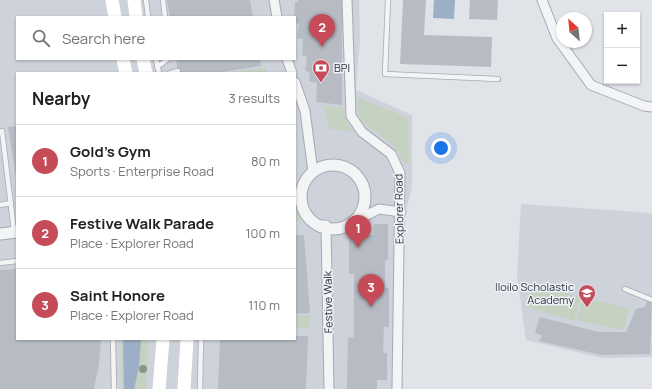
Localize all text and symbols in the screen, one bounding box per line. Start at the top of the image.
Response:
north arrow [556,12,592,48]
map controls [604,12,640,84]
button: + [604,12,640,48]
pin: 2 [309,14,335,47]
search box [16,16,296,60]
icon: search [30,27,52,49]
text: Search here [62,28,145,49]
button: − [604,48,640,84]
bank icon: BPI [311,58,331,83]
place label: BPI [334,60,350,75]
text: Nearby [32,87,90,110]
text: 3 results [228,89,280,107]
your location [431,138,451,158]
text: Gold's Gym [70,141,151,162]
text: 1 [42,152,48,170]
text: 80 m [251,152,280,170]
text: Sports · Enterprise Road [70,162,214,180]
street label: Explorer Road [390,174,407,244]
text: Festive Walk Parade [70,213,214,234]
pin: 1 [345,215,371,248]
text: 2 [41,224,49,242]
text: 100 m [245,224,280,242]
text: Place · Explorer Road [70,234,194,252]
street label: Festive Walk [319,270,336,333]
pin: 3 [358,274,384,307]
place label: Iloilo Scholastic Academy [495,279,574,307]
school or university icon: Iloilo Scholastic Academy [577,283,597,308]
text: Saint Honore [70,285,165,306]
text: 3 [41,296,49,314]
text: 110 m [248,296,280,314]
text: Place · Explorer Road [70,306,194,324]

